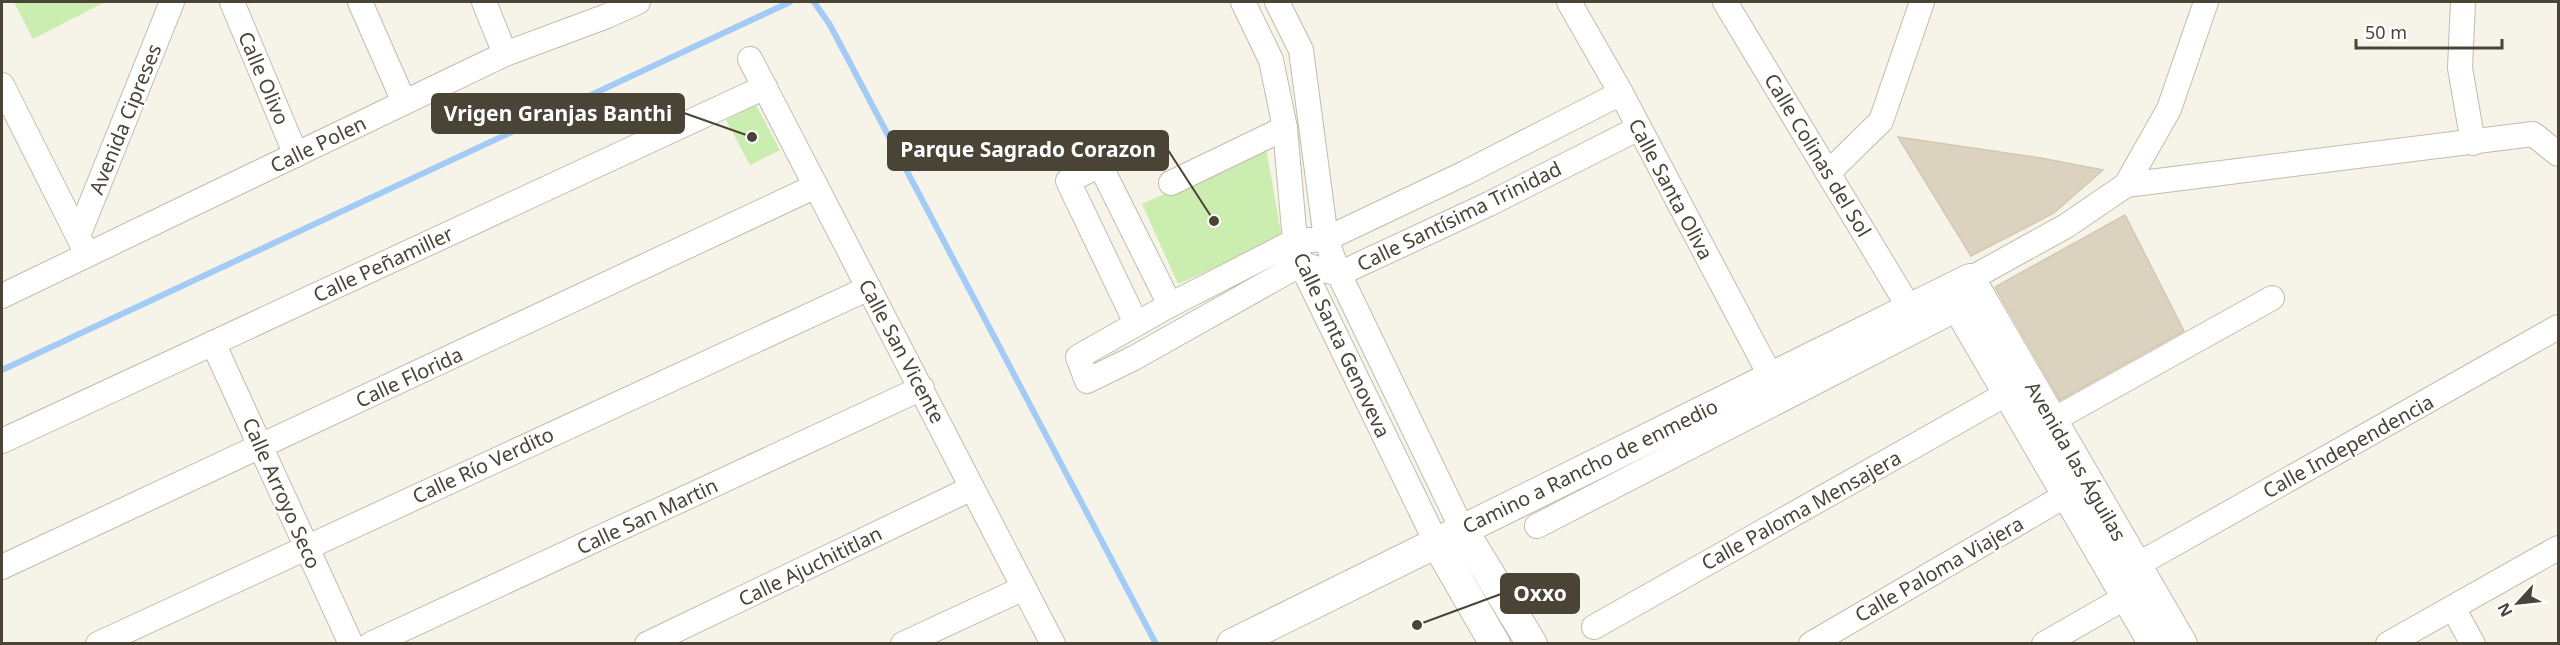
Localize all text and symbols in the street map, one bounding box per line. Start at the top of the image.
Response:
scale bar [2356,12,2502,50]
text: 50 m [2365,20,2407,44]
street label: Calle Olivo [232,27,296,129]
street label: Avenida Cipreses [82,40,168,198]
street label: Calle Colinas del Sol [1758,68,1878,242]
callout: Vrigen Granjas Banthi [432,94,684,133]
text: Vrigen Granjas Banthi [444,99,672,127]
street label: Calle Polen [265,109,371,179]
street label: Calle Santa Oliva [1622,114,1720,264]
callout: Parque Sagrado Corazon [888,131,1168,170]
text: Parque Sagrado Corazon [900,135,1156,163]
street label: Calle Santísima Trinidad [1352,155,1566,277]
street label: Calle Peñamiller [309,220,457,308]
street label: Calle Santa Genoveva [1287,248,1397,442]
street label: Calle San Vicente [853,274,951,428]
street label: Calle Florida [351,340,467,414]
street label: Avenida las Águilas [2019,376,2133,546]
street label: Calle Independencia [2258,388,2438,504]
street label: Camino a Rancho de enmedio [1458,392,1722,540]
street label: Calle Arroyo Seco [237,413,327,573]
street label: Calle Río Verdito [408,420,558,510]
street label: Calle Paloma Mensajera [1696,444,1906,576]
street label: Calle San Martin [572,471,722,561]
street label: Calle Paloma Viajera [1850,510,2028,628]
street label: Calle Ajuchititlan [734,520,886,612]
north arrow [2488,573,2548,633]
callout: Oxxo [1501,574,1579,613]
text: Oxxo [1513,579,1567,607]
text: N [2492,599,2517,621]

